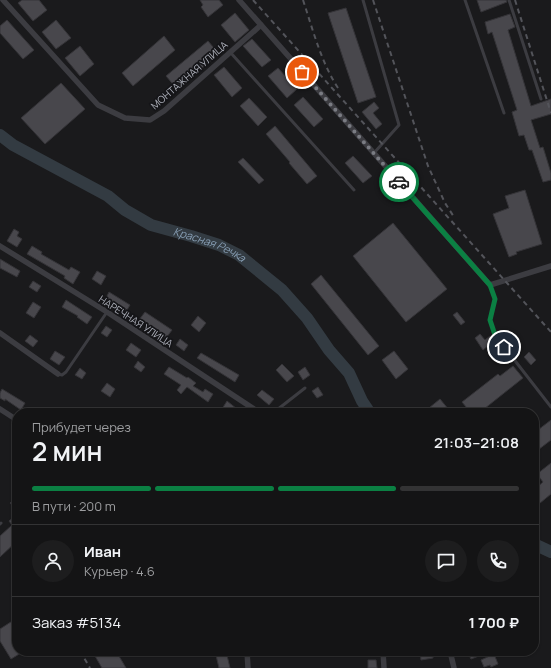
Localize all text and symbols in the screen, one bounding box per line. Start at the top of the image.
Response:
street label: МОНТАЖНАЯ УЛИЦА [147,37,231,112]
pin [285,55,319,89]
icon: bag [291,61,313,83]
courier [379,162,419,202]
icon: car [388,171,410,193]
water label: Красная Речка [172,223,250,265]
street label: НАРЕЧНАЯ УЛИЦА [96,292,176,351]
pin [487,330,521,364]
icon: home [493,336,515,358]
text: Прибудет через [32,418,131,436]
text: 21:03–21:08 [434,432,519,453]
text: 2 мин [32,433,102,469]
text: В пути · 200 m [32,497,116,515]
button: person [32,540,74,582]
button: chat [425,540,467,582]
button: phone [477,540,519,582]
text: Иван [84,541,121,562]
text: Курьер · 4.6 [84,562,155,580]
text: Заказ #5134 [32,612,121,633]
text: 1 700 ₽ [468,612,519,633]

